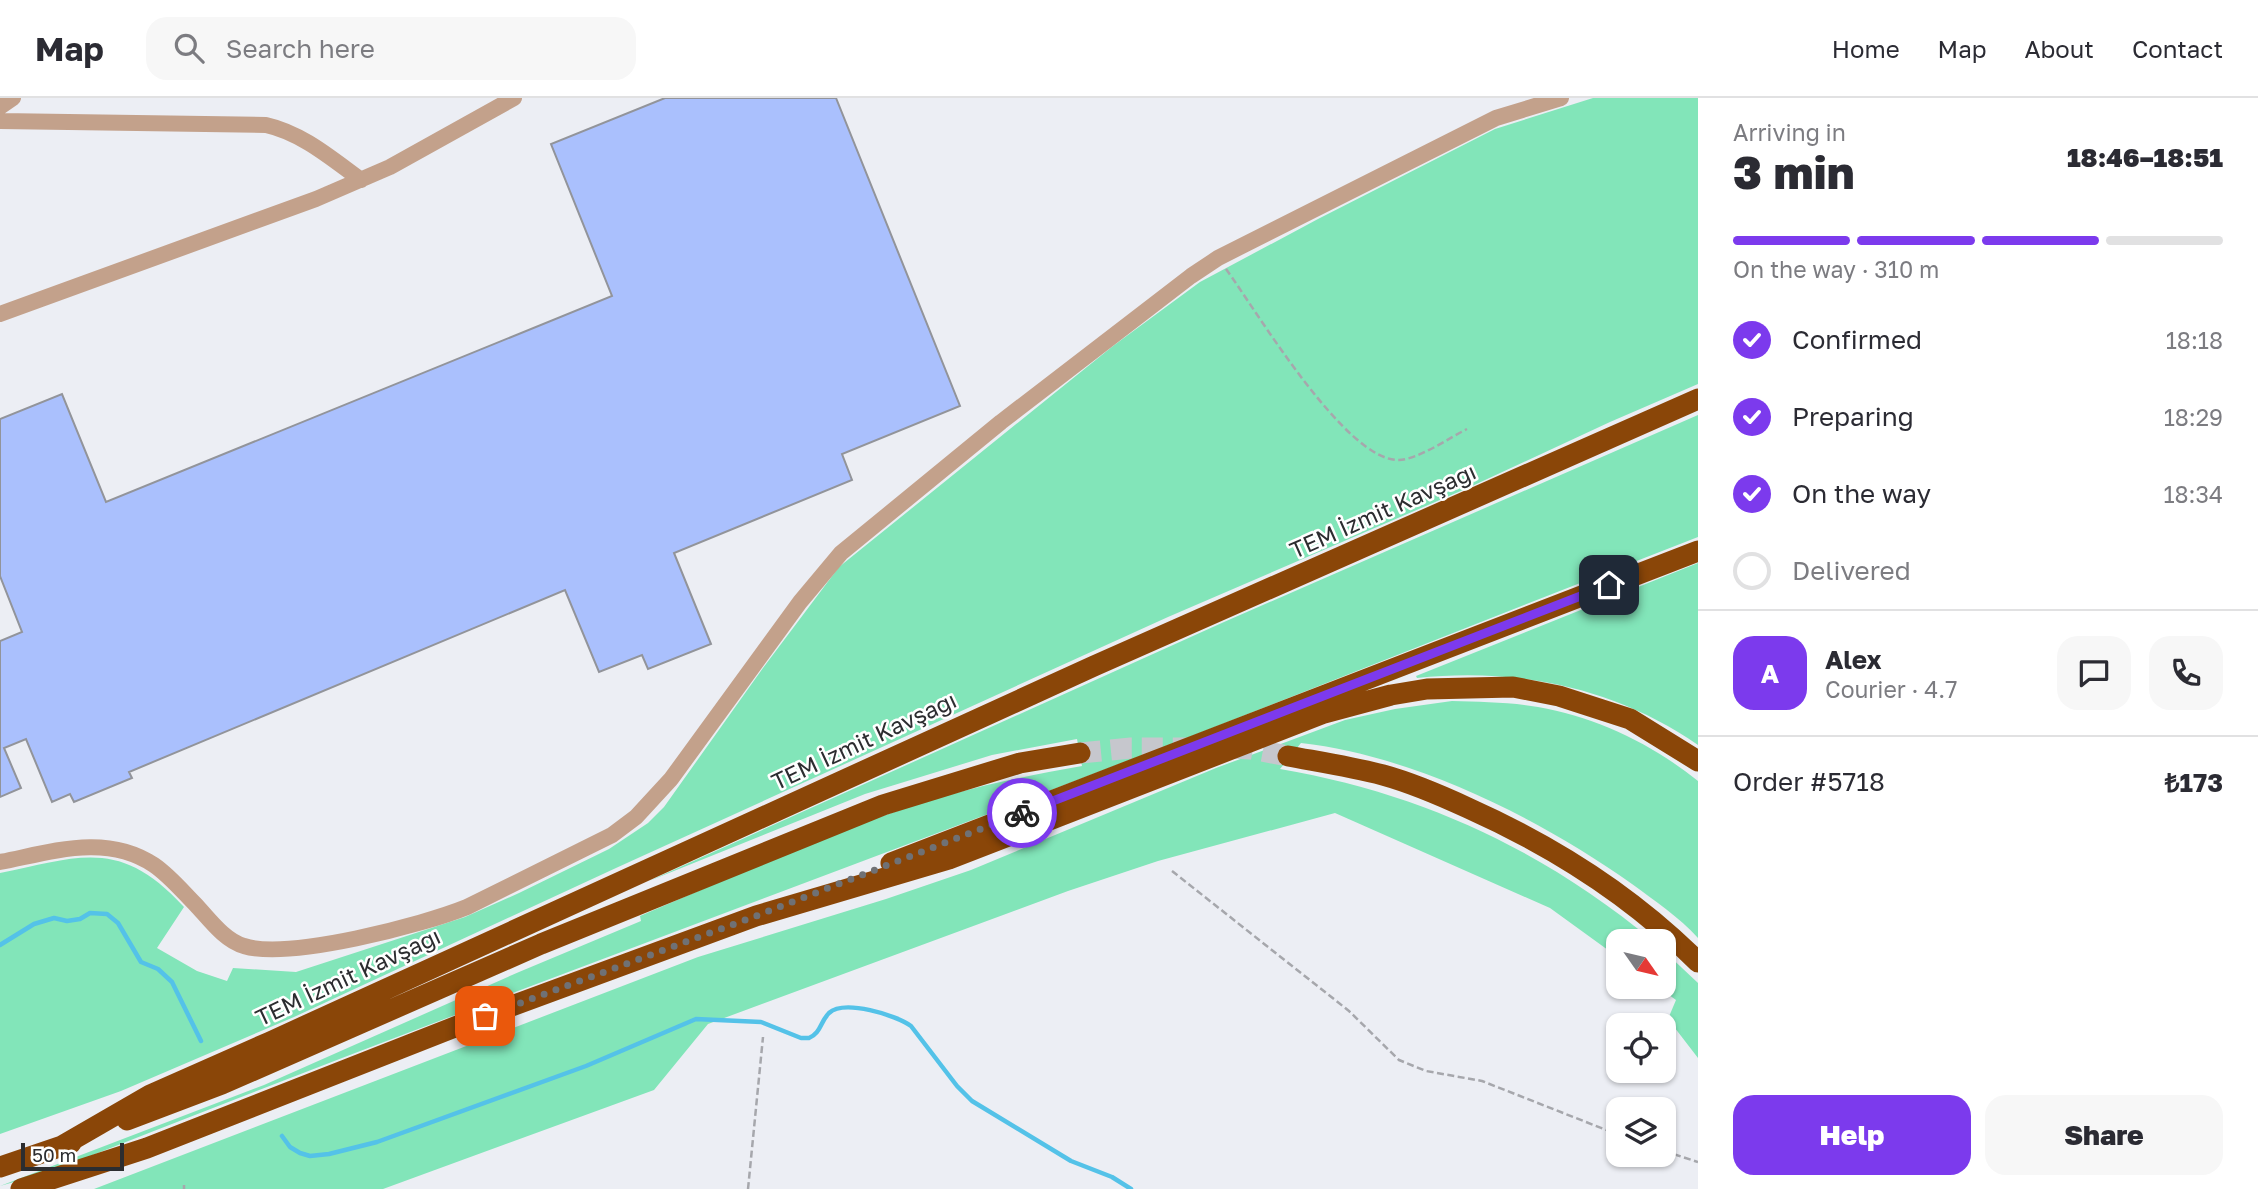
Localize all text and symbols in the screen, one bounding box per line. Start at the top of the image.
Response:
search box [146,17,636,80]
text: Map [35,29,104,68]
icon: search [170,29,208,67]
text: Search here [226,33,375,64]
text: Home [1832,34,1900,63]
text: Map [1938,34,1987,63]
text: About [2025,34,2094,63]
text: Contact [2132,34,2223,63]
text: Arriving in [1733,118,1846,146]
text: 18:46–18:51 [2067,142,2223,173]
text: 3 min [1733,144,1855,199]
text: On the way · 310 m [1733,255,1939,283]
icon: check [1733,321,1771,359]
text: Confirmed [1792,324,1922,355]
text: 18:18 [2166,326,2223,354]
icon: check [1733,398,1771,436]
text: Preparing [1792,401,1914,432]
text: 18:29 [2164,403,2223,431]
street label: TEM İzmit Kavşağı [1285,456,1480,564]
icon: check [1733,475,1771,513]
text: On the way [1792,478,1931,509]
text: 18:34 [2163,480,2223,508]
pin [1579,555,1639,615]
text: Delivered [1792,555,1911,586]
icon: home [1590,566,1628,604]
button: chat [2057,636,2131,710]
button: phone [2149,636,2223,710]
text: Alex [1825,644,1882,675]
text: A [1761,658,1779,689]
text: Courier · 4.7 [1825,675,1957,703]
street label: TEM İzmit Kavşağı [767,685,960,795]
text: Order #5718 [1733,766,1885,797]
text: ₺173 [2165,767,2223,798]
courier [987,778,1057,848]
icon: bike [1003,794,1041,832]
street label: TEM İzmit Kavşağı [251,921,444,1031]
north arrow [1606,929,1676,999]
map controls [1606,929,1676,1167]
pin [455,986,515,1046]
icon: bag [466,997,504,1035]
button: locate [1606,1013,1676,1083]
button: Help [1733,1095,1971,1175]
button: Share [1985,1095,2223,1175]
button: layers [1606,1097,1676,1167]
scale bar [21,1140,124,1172]
text: 50 m [32,1143,76,1166]

